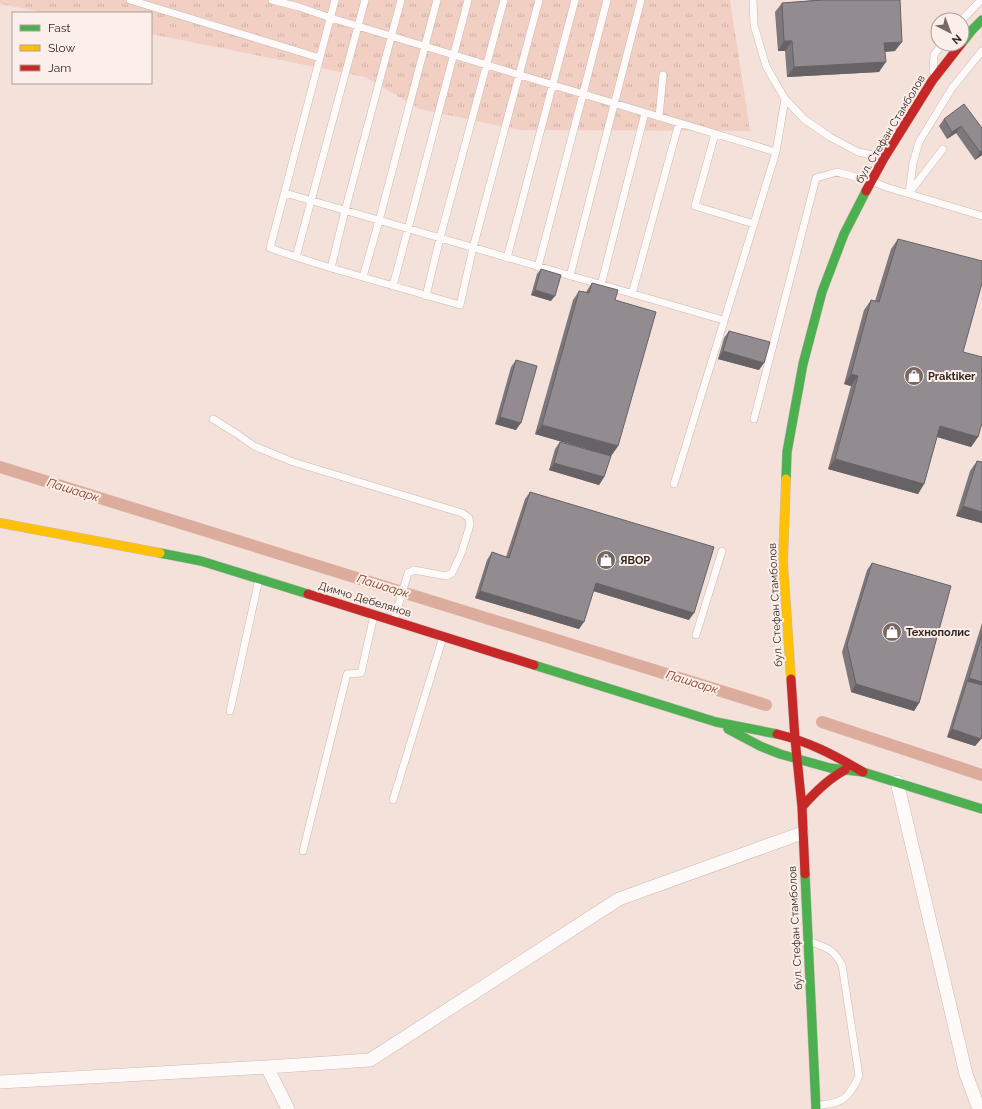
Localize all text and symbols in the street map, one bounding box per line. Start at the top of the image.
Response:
legend [12,12,152,84]
north arrow [930,12,970,52]
text: Fast [48,21,71,35]
text: N [949,31,964,47]
text: Slow [48,41,75,55]
text: Jam [48,61,71,75]
street label: бул. Стефан Стамболов [853,73,928,186]
shop icon: Praktiker [903,365,925,387]
place label: Praktiker [928,370,976,383]
water label: Пашаарк [45,475,101,505]
street label: бул. Стефан Стамболов [766,543,785,667]
shop icon: ЯВОР [595,549,617,571]
place label: ЯВОР [620,554,650,567]
water label: Пашаарк [355,571,411,601]
street label: Димчо Дебелянов [317,579,413,620]
shop icon: Технополис [881,621,903,643]
place label: Технополис [906,626,970,639]
water label: Пашаарк [664,667,720,697]
street label: бул. Стефан Стамболов [786,866,805,990]

